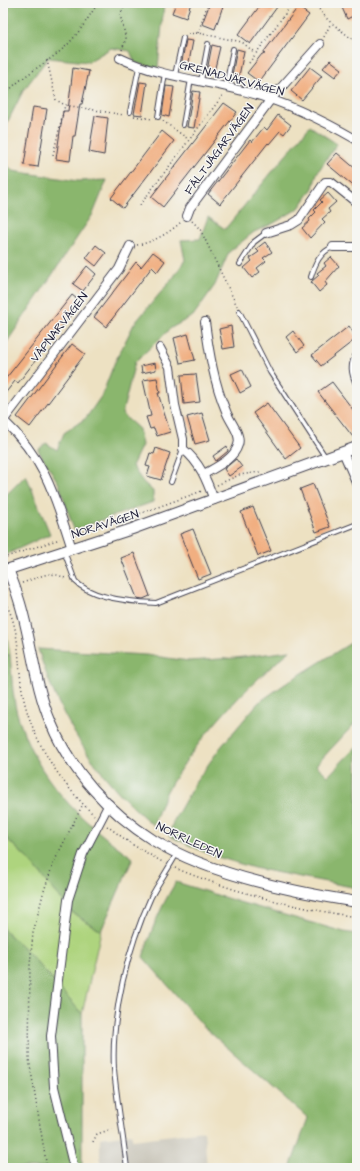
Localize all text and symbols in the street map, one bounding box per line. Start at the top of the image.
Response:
street label: GRENADJÄRVÄGEN [178,56,287,101]
street label: FÄLTJÄGARVÄGEN [181,100,258,198]
street label: VÄPNARVÄGEN [27,288,92,366]
street label: NORAVÄGEN [69,505,141,543]
street label: NORRLEDEN [153,818,225,863]

